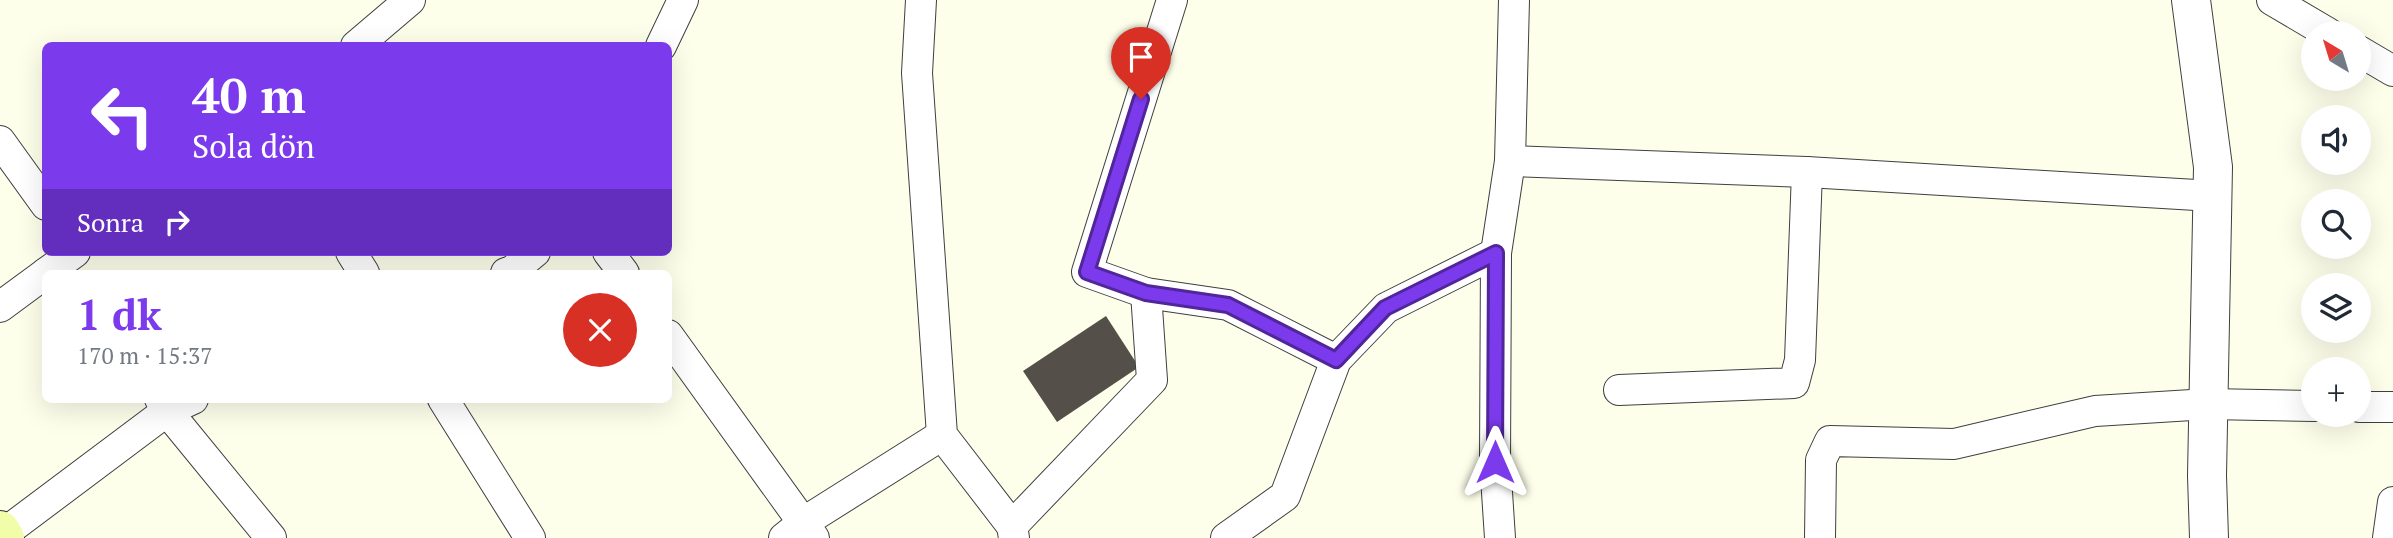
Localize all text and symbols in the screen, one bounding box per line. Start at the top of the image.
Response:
north arrow [2301,21,2371,91]
map controls [2301,21,2371,427]
pin [1111,27,1171,99]
icon: arrive [1122,38,1160,76]
text: 40 m [192,62,306,127]
icon: left [77,70,168,161]
button: sound [2301,105,2371,175]
text: Sola dön [192,125,315,167]
button: search [2301,189,2371,259]
icon: right [158,203,196,241]
text: Sonra [77,205,144,239]
button: layers [2301,273,2371,343]
text: 1 dk [77,286,162,342]
button: close [563,293,637,367]
text: 170 m · 15:37 [77,340,212,371]
button: + [2301,357,2371,427]
position arrow [1458,425,1532,499]

